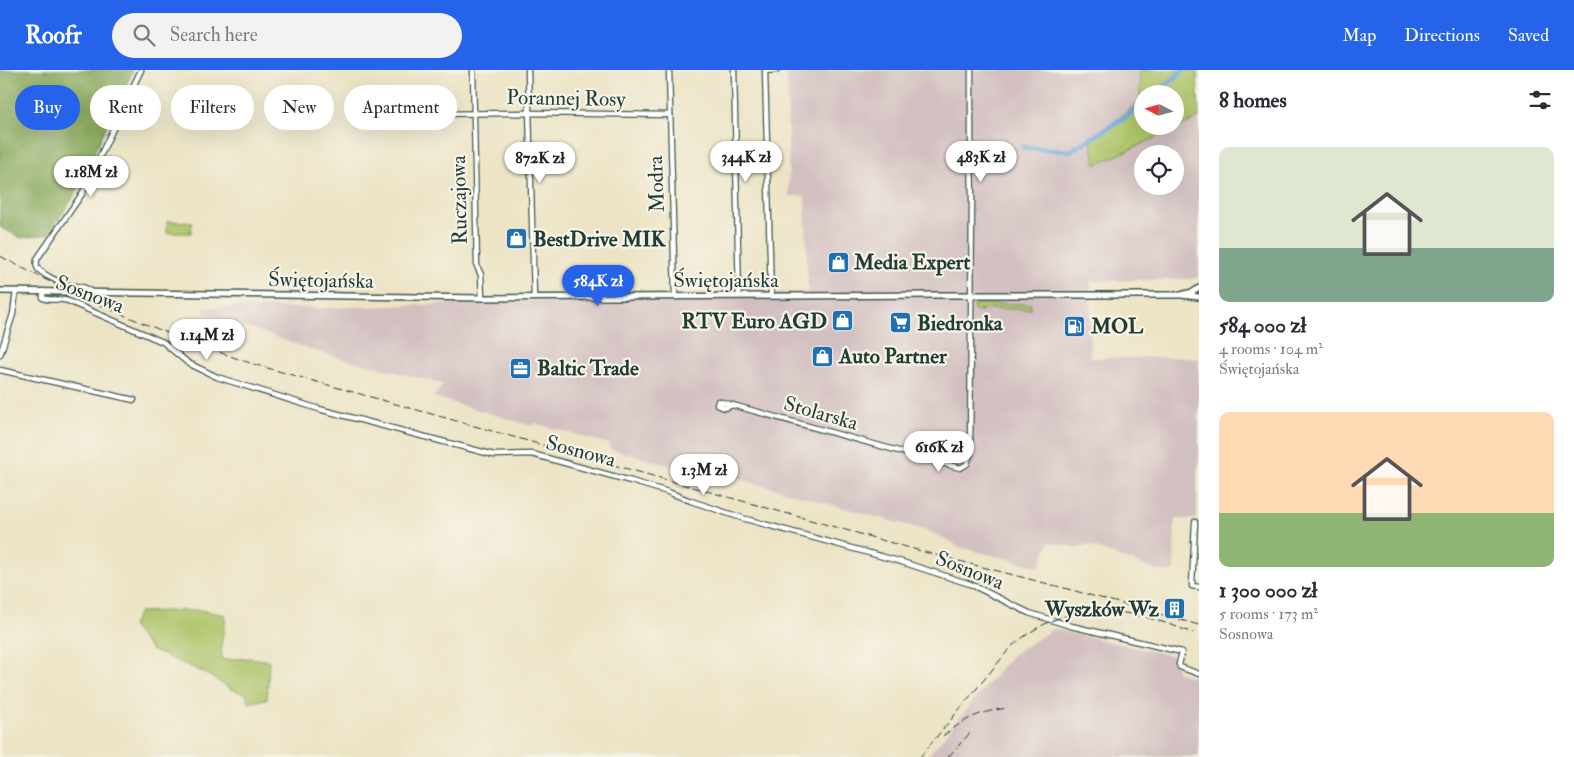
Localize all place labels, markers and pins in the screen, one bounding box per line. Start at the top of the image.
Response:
pin: 344K zł [700,140,792,183]
pin: 483K zł [935,140,1027,183]
pin: 872K zł [494,142,586,184]
pin: 1.18M zł [39,156,143,198]
place label: BestDrive MIK [533,226,667,253]
shop icon: BestDrive MIK [505,227,529,251]
place label: Media Expert [853,249,970,276]
shop icon: Media Expert [826,250,850,274]
pin: 584K zł [552,264,644,307]
place label: RTV Euro AGD [682,308,827,335]
shop icon: RTV Euro AGD [831,309,855,333]
place label: Biedronka [917,310,1004,337]
supermarket icon: Biedronka [889,311,913,335]
place label: MOL [1090,313,1144,340]
fuel station icon: MOL [1063,314,1087,338]
pin: 1.14M zł [155,318,259,361]
place label: Auto Partner [838,343,948,370]
shop icon: Auto Partner [811,344,835,368]
place label: Baltic Trade [537,355,639,382]
office icon: Baltic Trade [509,356,533,380]
pin: 616K zł [893,430,985,473]
pin: 1.3M zł [658,454,750,496]
place label: Wyszków Wz [1044,596,1160,623]
building icon: Wyszków Wz [1163,597,1187,621]

